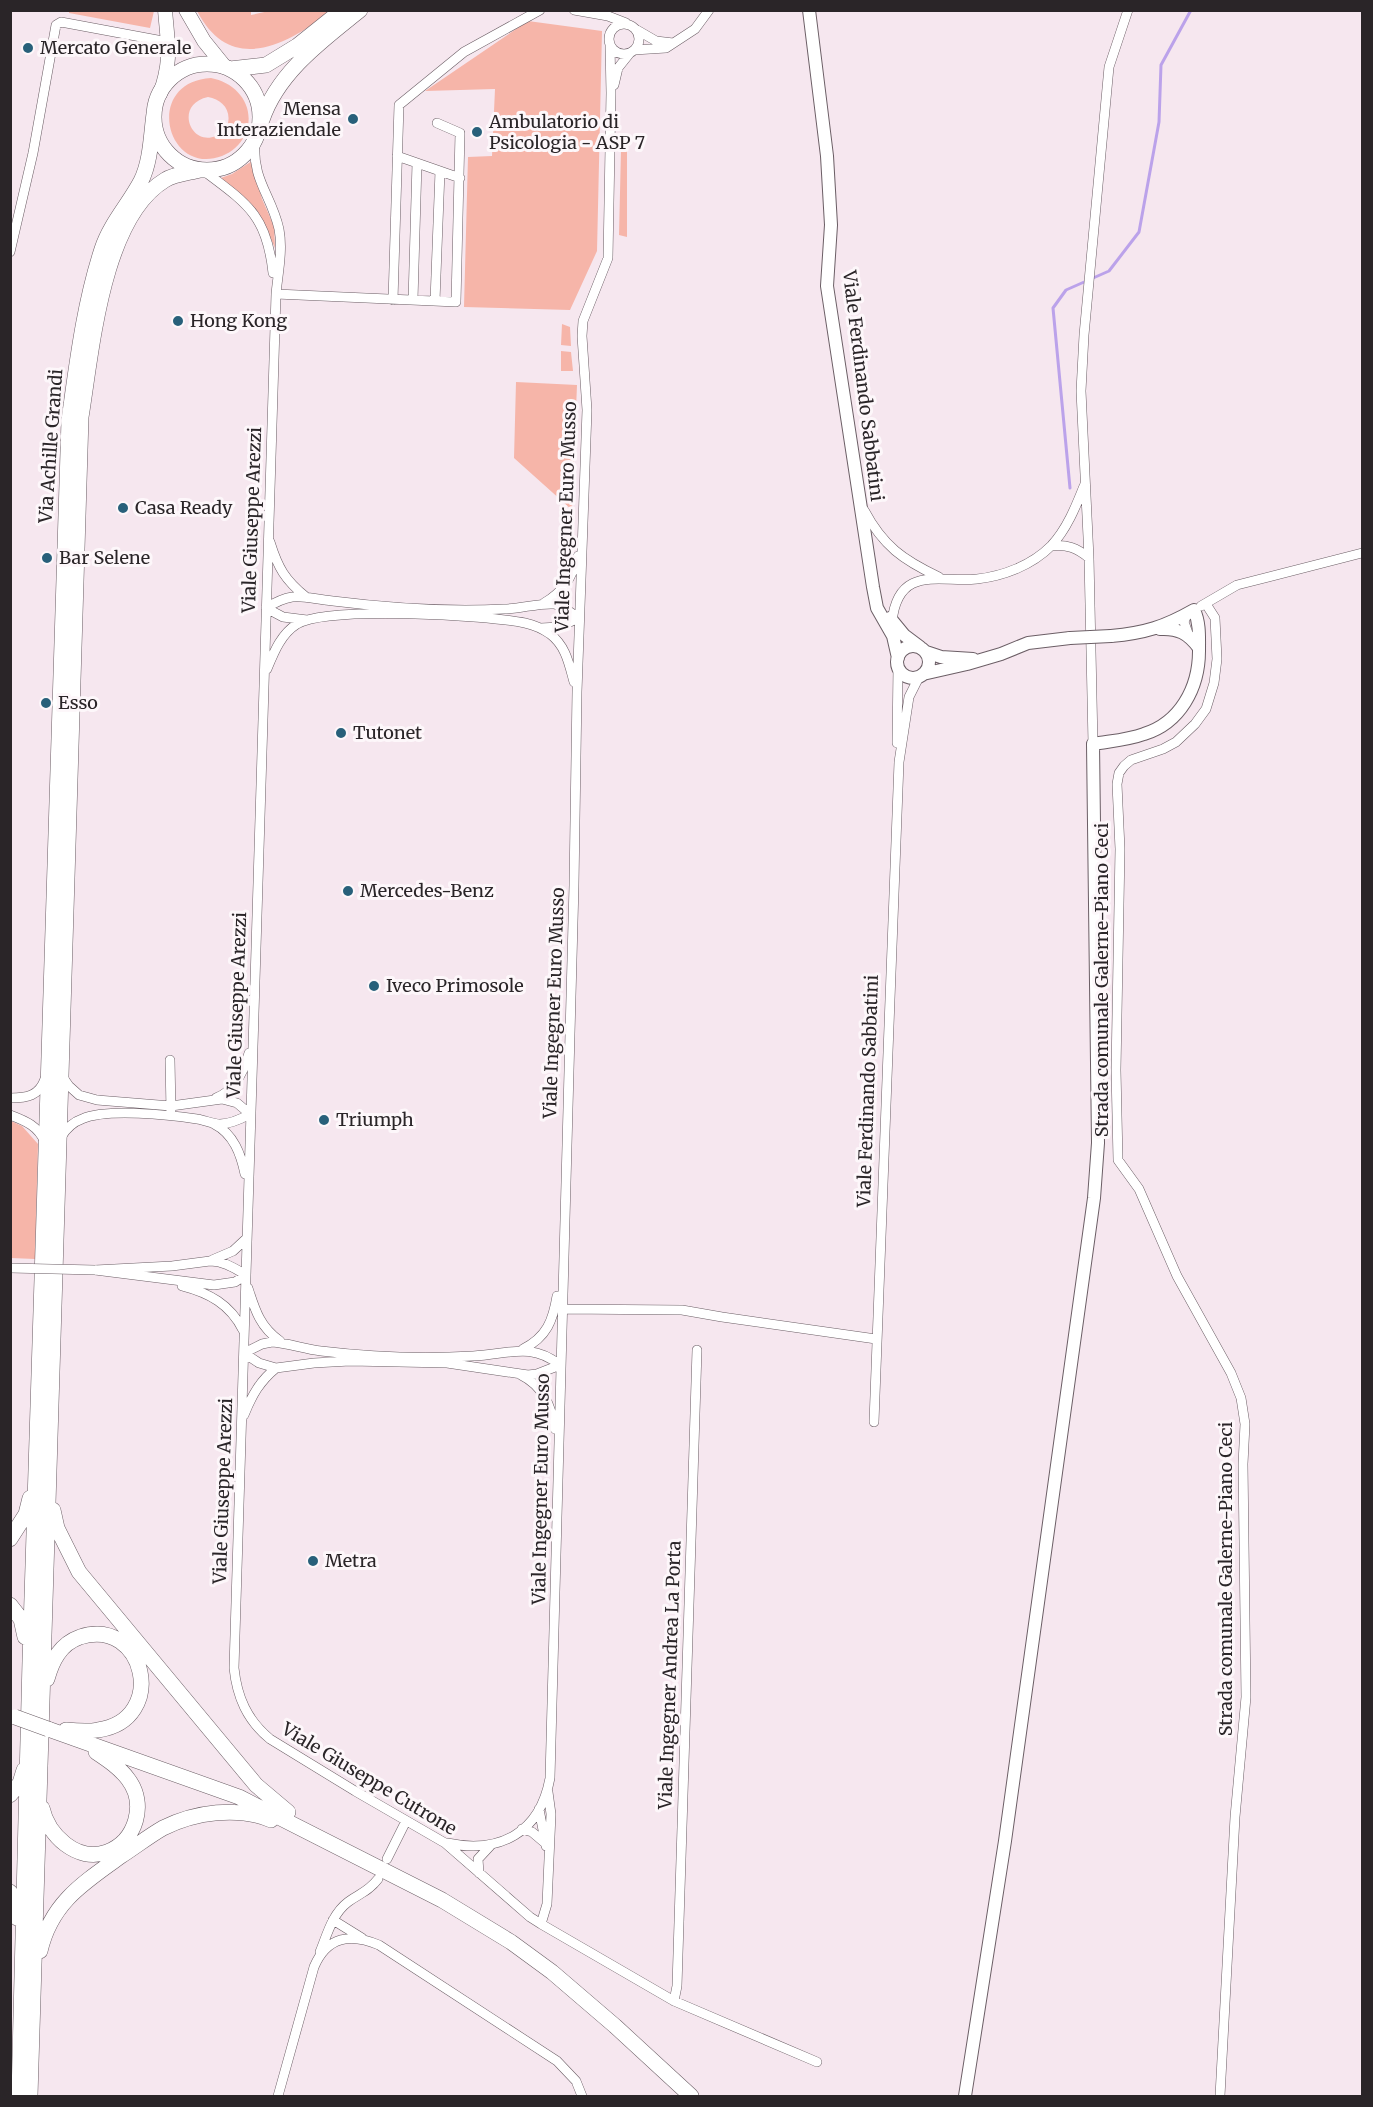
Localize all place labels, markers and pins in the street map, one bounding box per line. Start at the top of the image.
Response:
place label: Mercato Generale [40,36,191,59]
marker: Mercato Generale [21,41,35,55]
place label: Mensa Interaziendale [217,97,341,141]
place label: Ambulatorio di Psicologia - ASP 7 [488,110,645,154]
marker: Mensa Interaziendale [346,112,360,126]
marker: Ambulatorio di Psicologia - ASP 7 [470,125,484,139]
place label: Hong Kong [190,309,287,332]
marker: Hong Kong [171,314,185,328]
place label: Casa Ready [135,496,233,519]
marker: Casa Ready [116,501,130,515]
place label: Bar Selene [59,546,150,569]
marker: Bar Selene [40,551,54,565]
place label: Esso [58,691,98,714]
marker: Esso [39,696,53,710]
place label: Tutonet [353,721,422,744]
marker: Tutonet [334,726,348,740]
place label: Mercedes-Benz [360,879,494,902]
marker: Mercedes-Benz [341,884,355,898]
place label: Iveco Primosole [386,974,524,997]
marker: Iveco Primosole [367,979,381,993]
place label: Triumph [336,1108,414,1131]
marker: Triumph [317,1113,331,1127]
place label: Metra [325,1549,377,1572]
marker: Metra [306,1554,320,1568]

